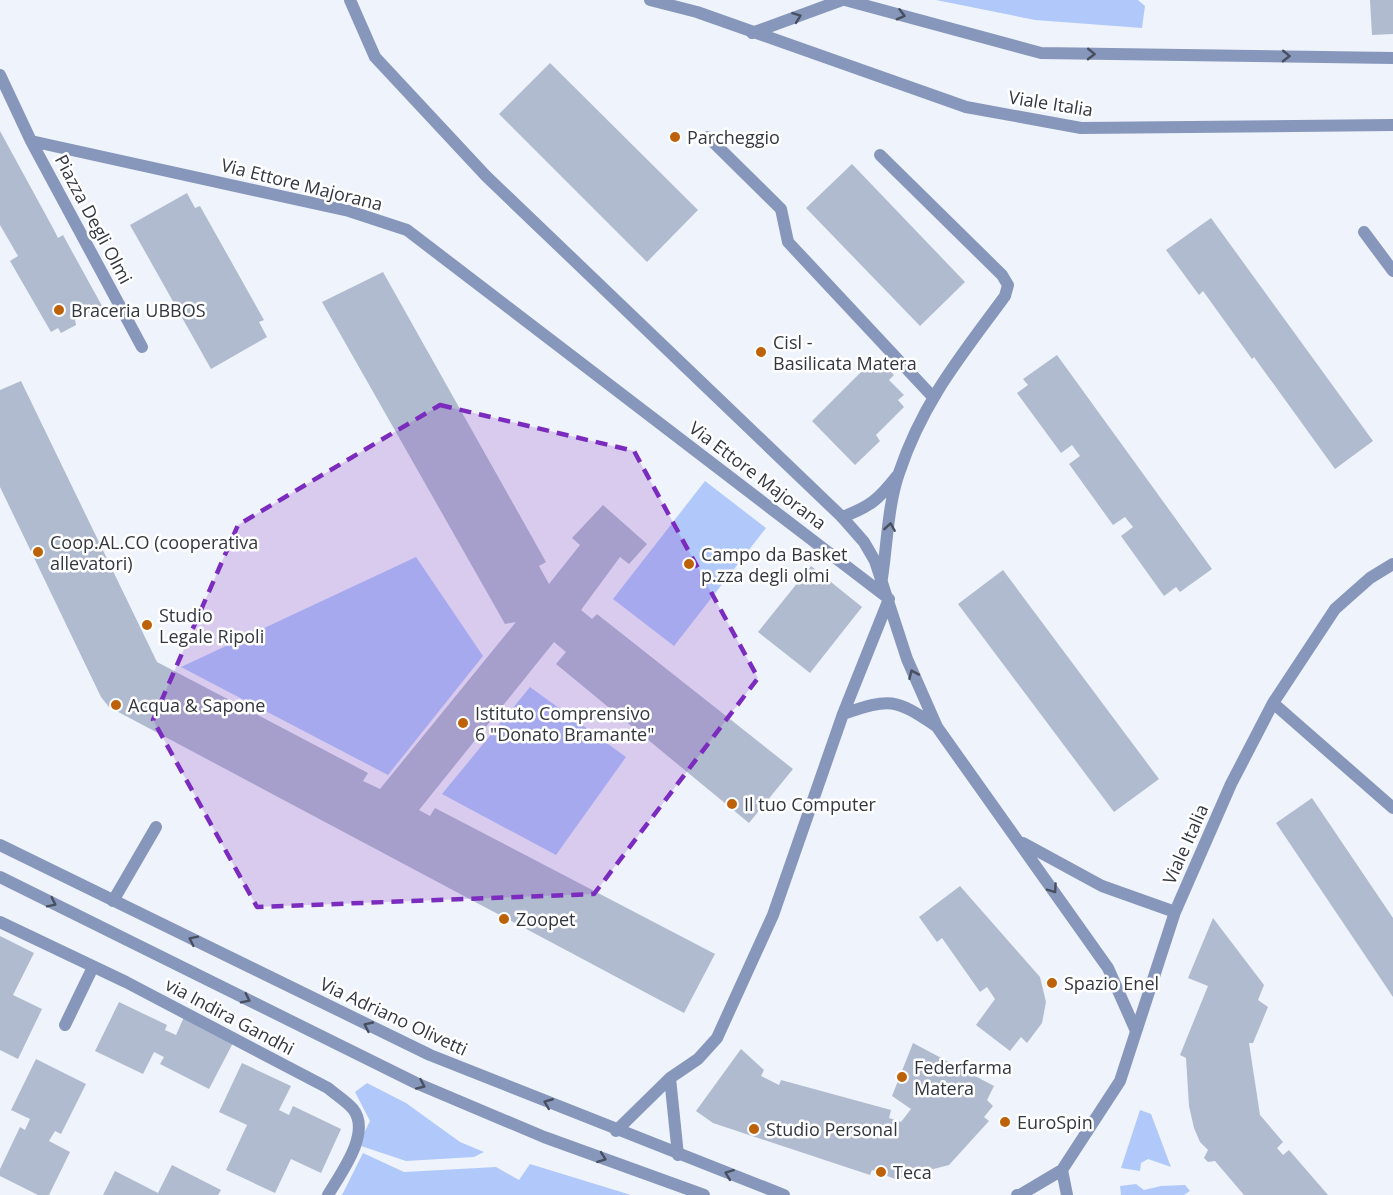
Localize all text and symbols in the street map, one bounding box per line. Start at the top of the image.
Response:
one-way arrow [896,8,906,21]
one-way arrow [791,11,802,24]
one-way arrow [1087,47,1096,60]
one-way arrow [1282,50,1291,62]
street label: Viale Italia [1007,84,1095,122]
place label: Parcheggio [687,125,780,149]
marker: Parcheggio [668,130,682,144]
street label: Piazza Degli Olmi [50,150,138,288]
street label: Via Ettore Majorana [219,152,385,216]
place label: Braceria UBBOS [71,298,206,322]
marker: Braceria UBBOS [52,303,66,317]
place label: Cisl - Basilicata Matera [773,330,917,375]
marker: Cisl - Basilicata Matera [754,345,768,359]
street label: Via Ettore Majorana [685,416,831,534]
one-way arrow [883,522,895,531]
place label: Coop.AL.CO (cooperativa allevatori) [50,530,258,575]
place label: Campo da Basket p.zza degli olmi [701,542,847,587]
marker: Coop.AL.CO (cooperativa allevatori) [31,545,45,559]
marker: Campo da Basket p.zza degli olmi [682,557,696,571]
place label: Studio Legale Ripoli [159,603,264,648]
marker: Studio Legale Ripoli [140,618,154,632]
one-way arrow [909,669,921,680]
place label: Acqua & Sapone [128,693,265,717]
marker: Acqua & Sapone [109,698,123,712]
place label: Istituto Comprensivo 6 "Donato Bramante" [475,701,654,746]
marker: Istituto Comprensivo 6 "Donato Bramante" [456,716,470,730]
place label: Il tuo Computer [744,792,877,816]
marker: Il tuo Computer [725,797,739,811]
street label: Viale Italia [1157,800,1213,888]
one-way arrow [1046,882,1057,893]
one-way arrow [46,896,57,907]
place label: Zoopet [516,907,576,931]
marker: Zoopet [497,912,511,926]
one-way arrow [189,936,200,948]
street label: Via Adriano Olivetti [316,971,472,1061]
place label: Spazio Enel [1064,971,1159,995]
street label: via Indira Gandhi [161,972,299,1060]
marker: Spazio Enel [1045,976,1059,990]
one-way arrow [239,992,250,1003]
one-way arrow [364,1022,375,1034]
place label: Federfarma Matera [914,1055,1012,1100]
marker: Federfarma Matera [895,1070,909,1084]
one-way arrow [414,1078,425,1090]
one-way arrow [543,1098,554,1110]
place label: EuroSpin [1017,1110,1093,1134]
marker: EuroSpin [998,1115,1012,1129]
place label: Studio Personal [766,1117,898,1141]
marker: Studio Personal [747,1122,761,1136]
one-way arrow [596,1150,607,1163]
place label: Teca [893,1160,932,1184]
marker: Teca [874,1165,888,1179]
one-way arrow [724,1169,735,1182]

